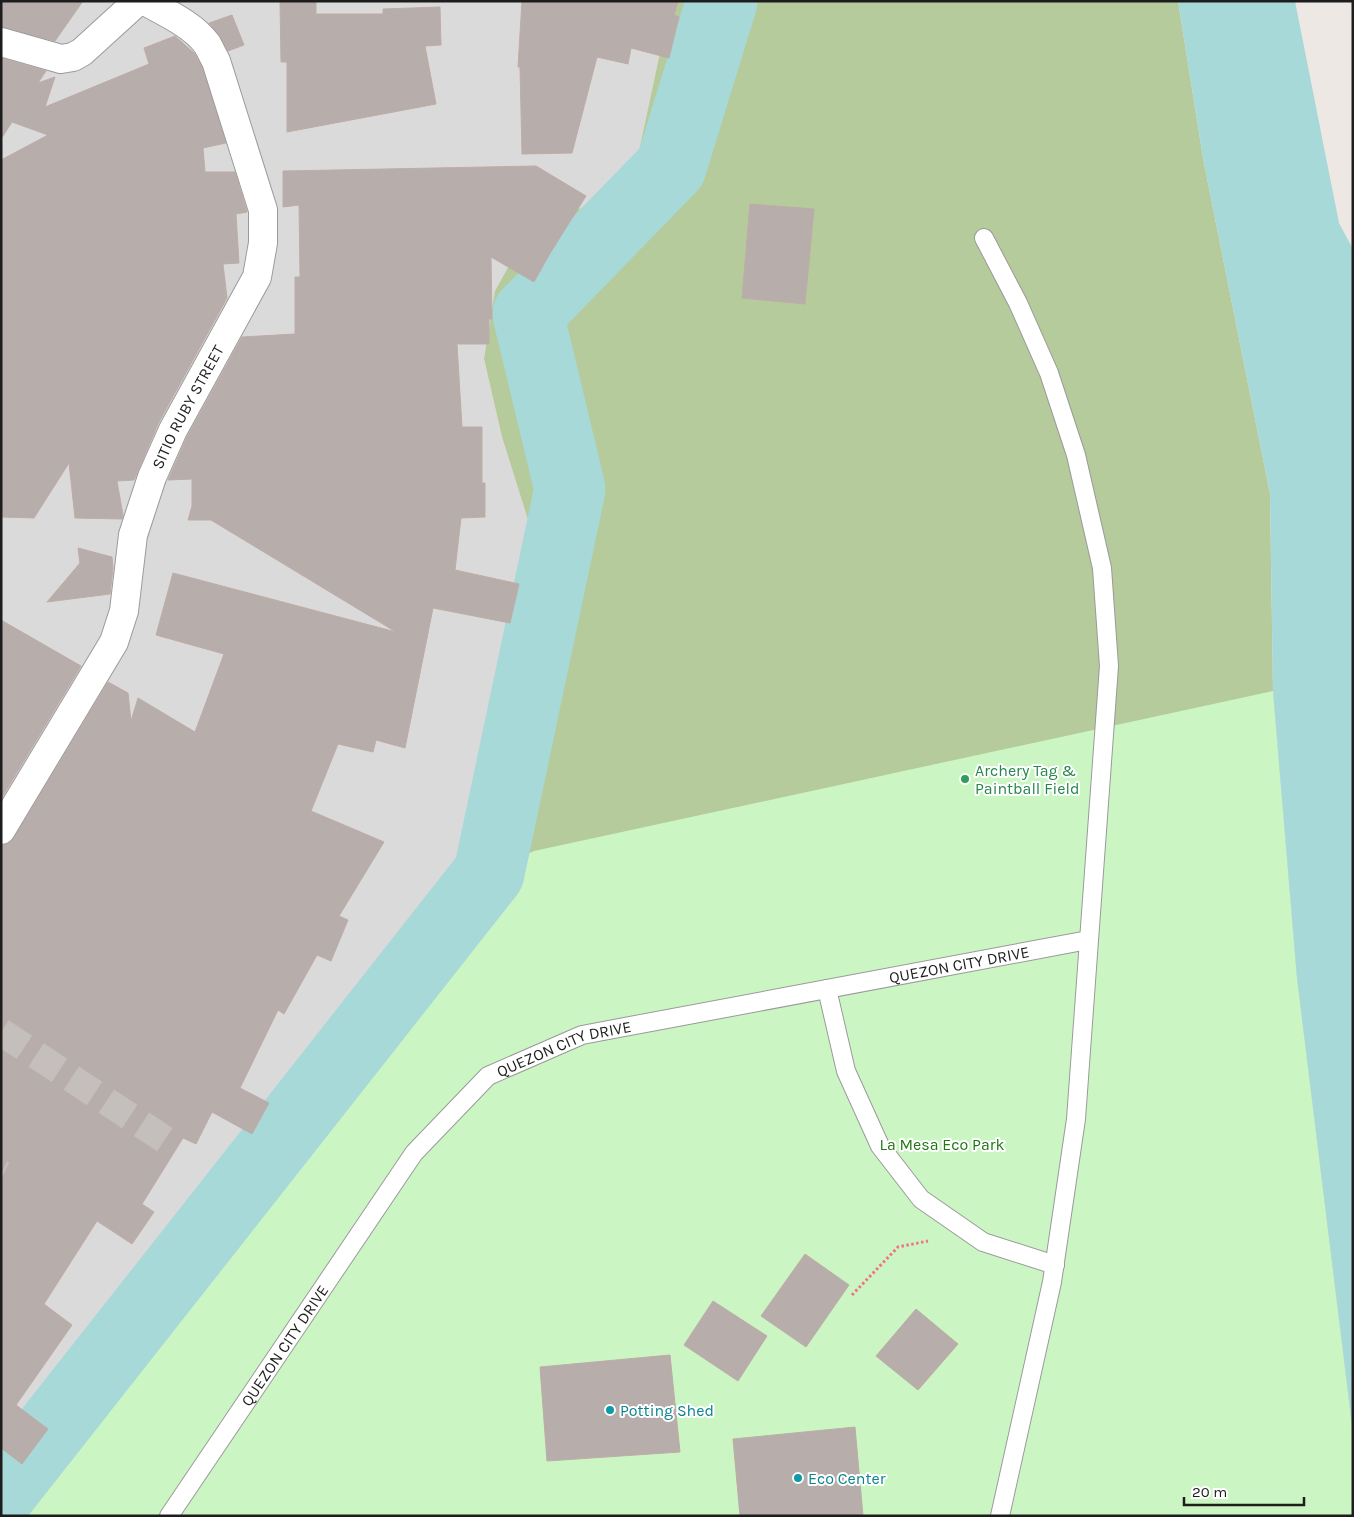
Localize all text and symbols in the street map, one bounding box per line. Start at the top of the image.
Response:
street label: SITIO RUBY STREET [147,342,227,472]
place label: Archery Tag & Paintball Field [975,761,1079,798]
marker: Archery Tag & Paintball Field [959,773,971,785]
street label: QUEZON CITY DRIVE [887,942,1031,987]
street label: QUEZON CITY DRIVE [494,1016,633,1081]
park label: La Mesa Eco Park [879,1135,1005,1154]
street label: QUEZON CITY DRIVE [237,1281,332,1410]
place label: Potting Shed [620,1401,714,1420]
marker: Potting Shed [604,1404,616,1416]
place label: Eco Center [808,1469,886,1488]
marker: Eco Center [792,1472,804,1484]
scale bar [1184,1474,1304,1506]
text: 20 m [1192,1483,1227,1501]

